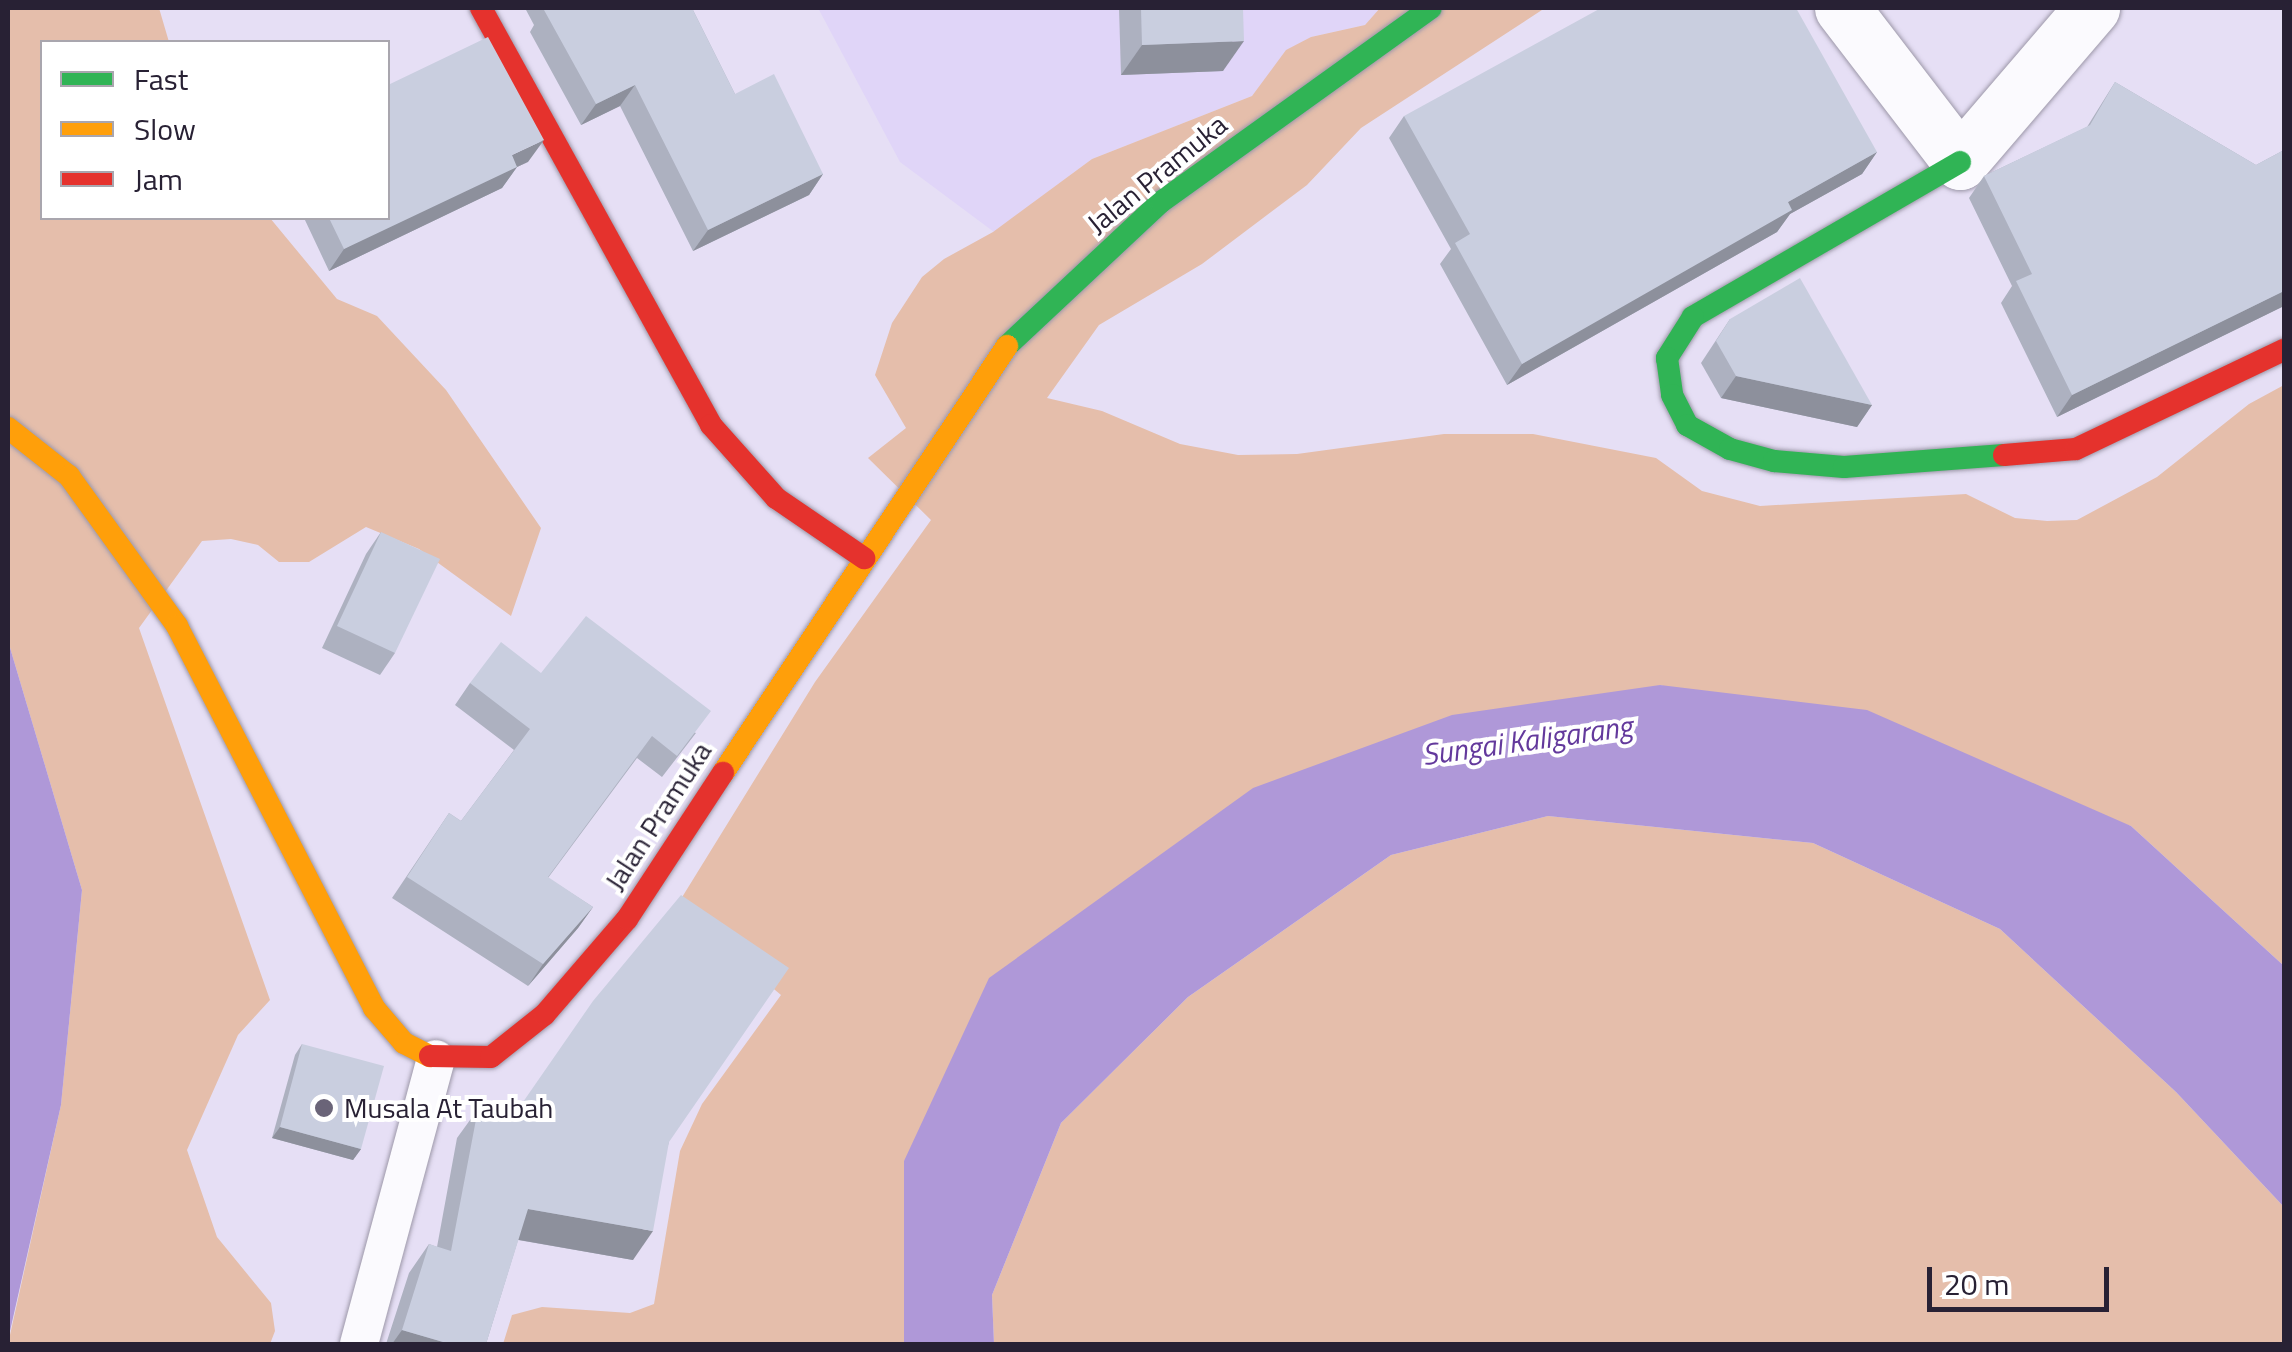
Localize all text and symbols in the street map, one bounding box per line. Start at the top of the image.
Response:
legend [40,40,390,220]
text: Fast [134,56,188,102]
text: Slow [134,106,196,152]
street label: Jalan Pramuka [1080,108,1234,240]
text: Jam [134,156,183,202]
water label: Sungai Kaligarang [1420,707,1634,773]
street label: Jalan Pramuka [598,736,718,896]
place label: Musala At Taubah [344,1091,553,1125]
marker: Musala At Taubah [313,1097,335,1119]
scale bar [1932,1247,2114,1309]
text: 20 m [1944,1261,2009,1307]

